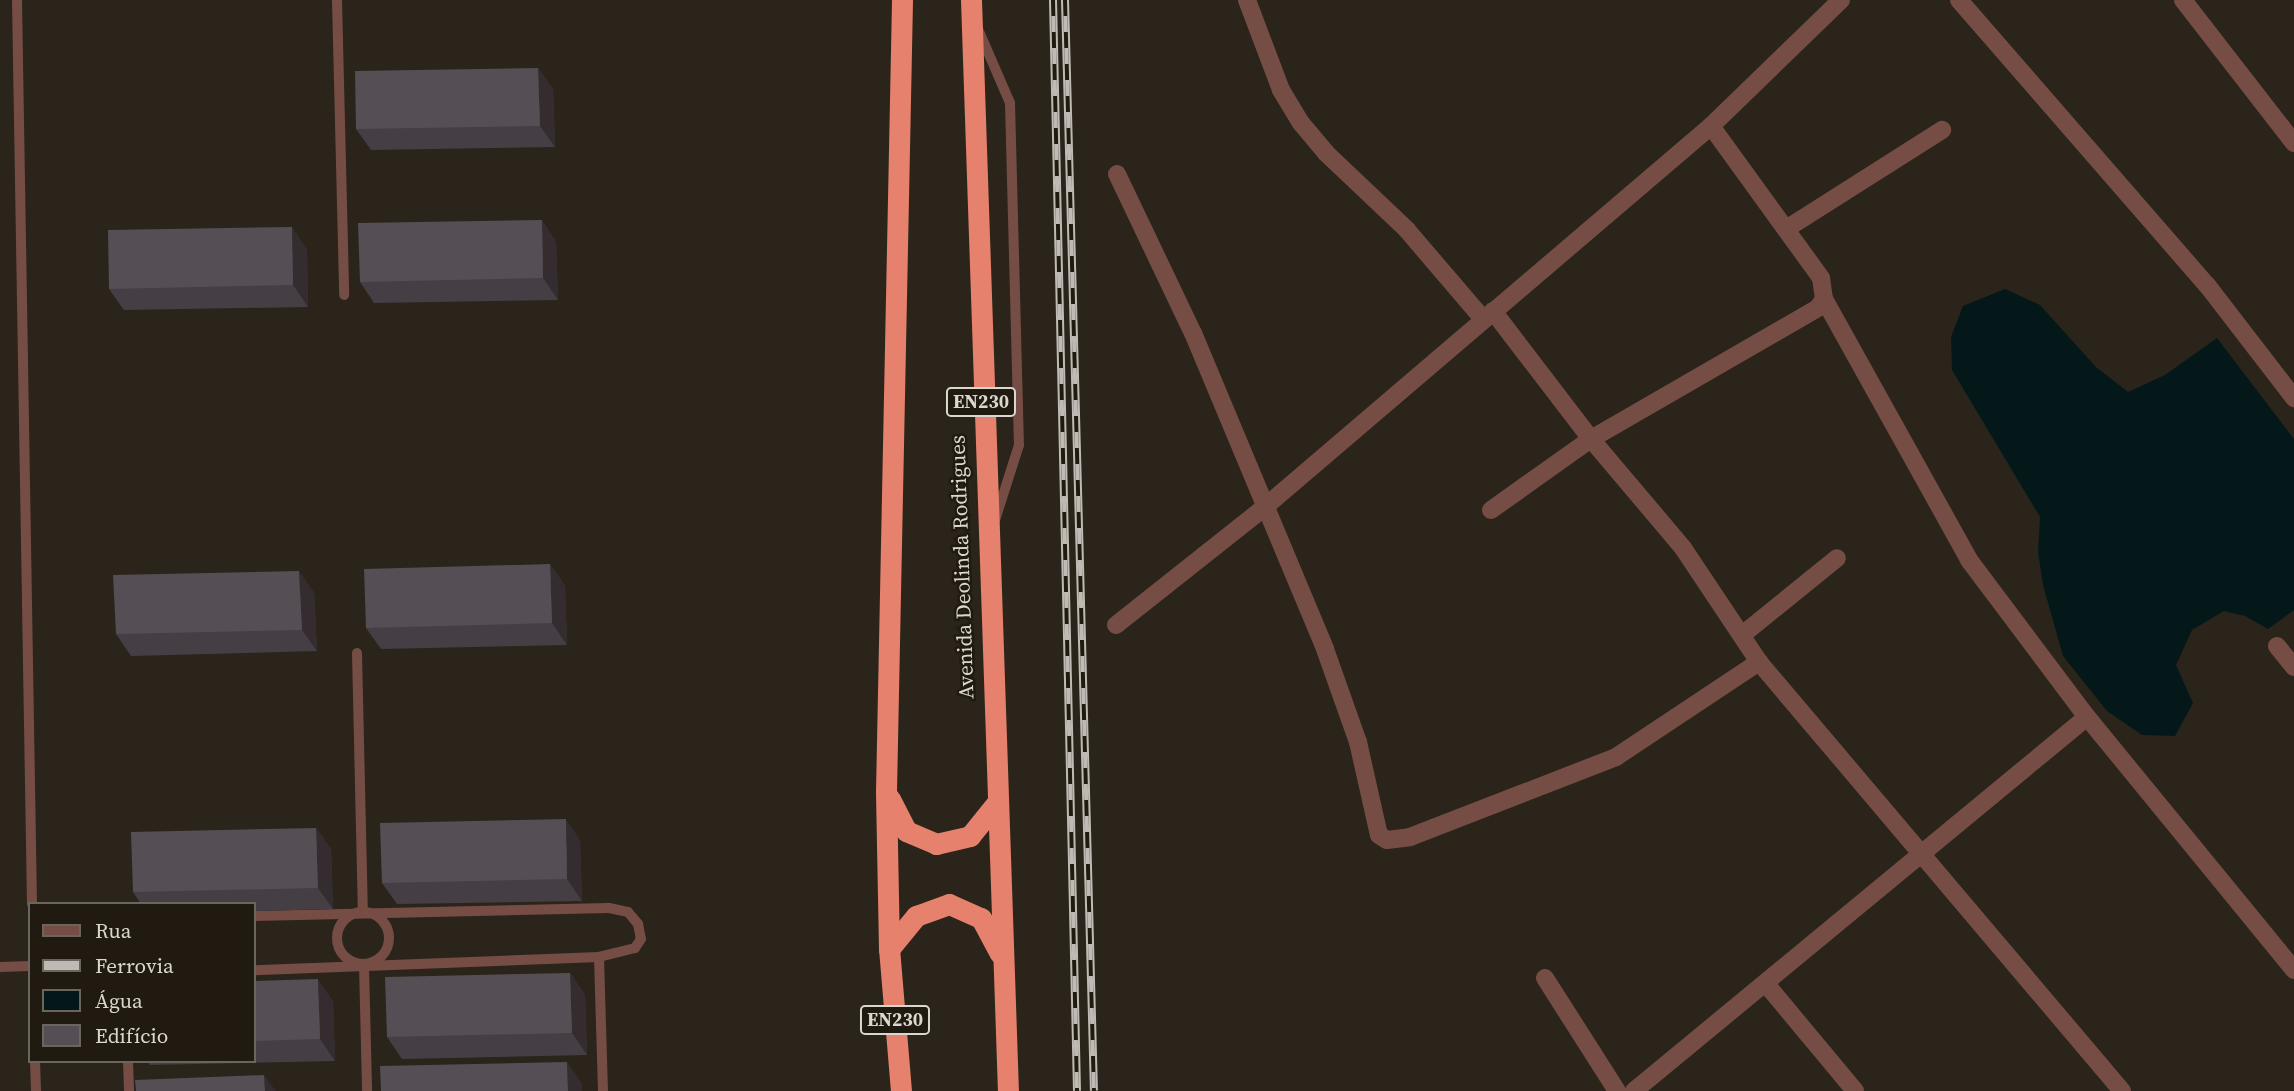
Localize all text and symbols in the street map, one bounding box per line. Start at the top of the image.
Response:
road number: EN230 [944,386,1018,418]
street label: Avenida Deolinda Rodrigues [945,435,979,699]
legend [28,902,256,1063]
text: Rua [95,916,131,945]
text: Ferrovia [95,951,174,980]
text: Água [95,986,143,1015]
road number: EN230 [858,1004,932,1036]
text: Edifício [95,1021,168,1050]

